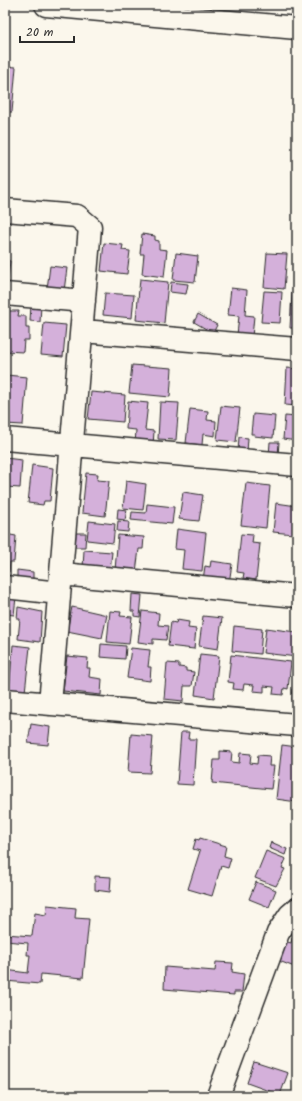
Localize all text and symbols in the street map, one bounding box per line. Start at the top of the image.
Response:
scale bar [20,18,74,44]
text: 20 m [26,23,54,42]

